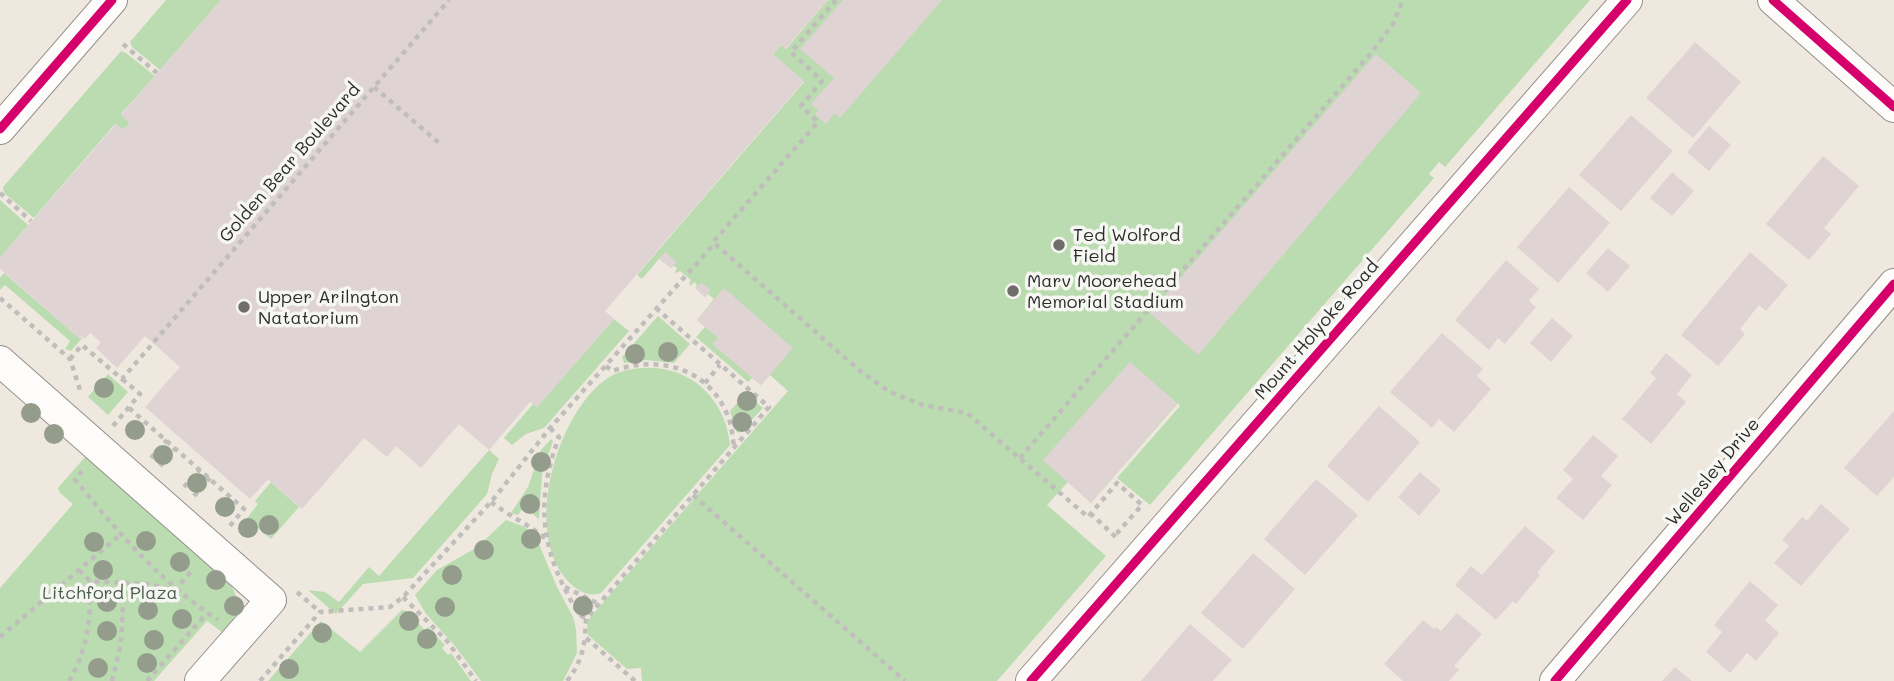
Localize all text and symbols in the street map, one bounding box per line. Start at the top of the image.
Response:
street label: Golden Bear Boulevard [215,79,365,247]
place label: Ted Wolford Field [1073,224,1180,266]
marker: Ted Wolford Field [1051,237,1067,253]
street label: Mount Holyoke Road [1250,256,1384,404]
place label: Marv Moorehead Memorial Stadium [1027,270,1184,312]
marker: Marv Moorehead Memorial Stadium [1005,283,1021,299]
place label: Upper Arilngton Natatorium [258,286,399,328]
marker: Upper Arilngton Natatorium [236,299,252,315]
street label: Wellesley Drive [1662,414,1764,530]
park label: Litchford Plaza [42,582,178,604]

